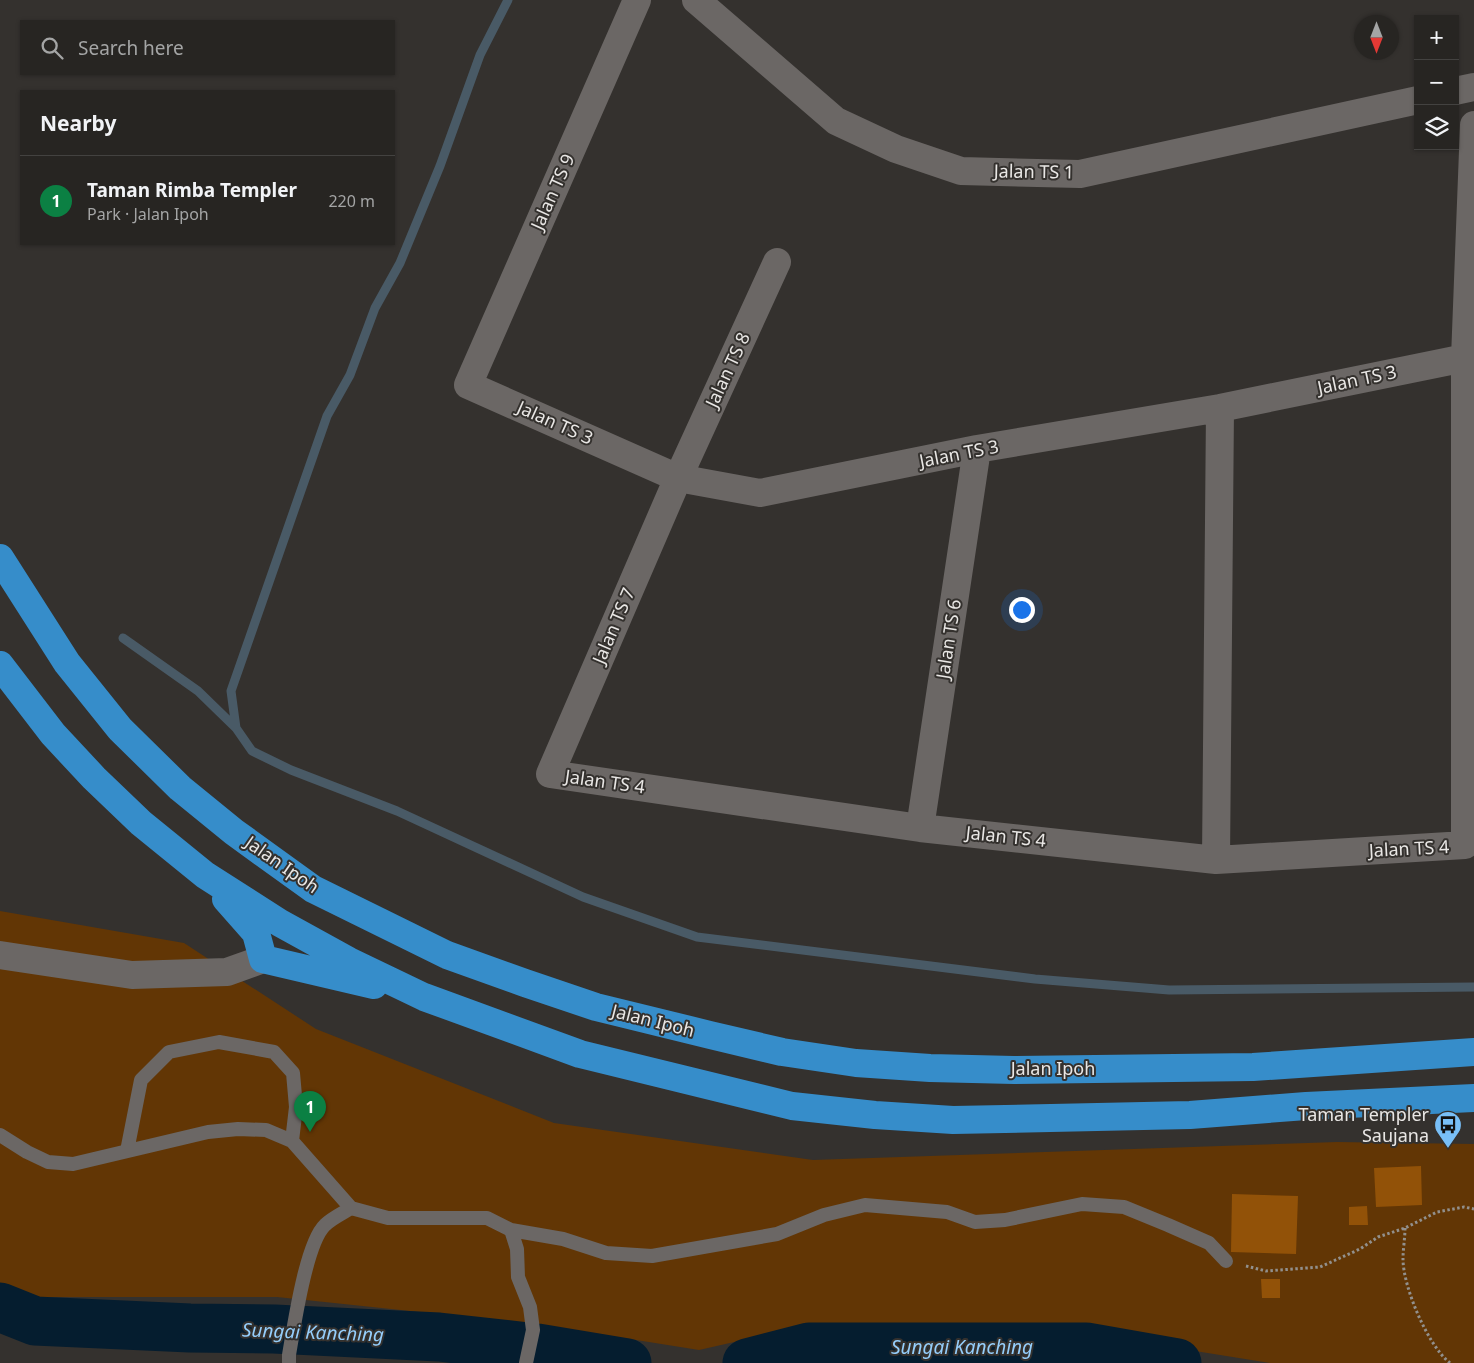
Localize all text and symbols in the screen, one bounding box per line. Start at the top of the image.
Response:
north arrow [1354,15,1399,60]
map controls [1414,15,1459,150]
button: + [1414,15,1459,60]
search box [20,20,395,75]
icon: search [38,34,66,62]
text: Search here [78,35,184,61]
button: − [1414,60,1459,105]
button: layers [1414,105,1459,150]
text: Nearby [40,109,116,137]
street label: Jalan TS 9 [524,150,579,235]
street label: Jalan TS 1 [992,158,1074,184]
text: Taman Rimba Templer [87,177,297,203]
text: 1 [51,190,61,212]
text: 220 m [328,190,375,212]
text: Park · Jalan Ipoh [87,203,209,225]
street label: Jalan TS 8 [698,328,755,413]
street label: Jalan TS 3 [1313,359,1399,400]
street label: Jalan TS 3 [512,394,597,449]
street label: Jalan TS 3 [915,434,1001,473]
street label: Jalan TS 7 [586,584,640,669]
street label: Jalan TS 6 [930,597,966,682]
your location [1009,597,1035,623]
street label: Jalan TS 4 [562,763,647,798]
street label: Jalan TS 4 [963,820,1047,852]
street label: Jalan Ipoh [239,829,324,898]
street label: Jalan TS 4 [1366,834,1450,862]
street label: Jalan Ipoh [607,998,697,1042]
street label: Jalan Ipoh [1009,1056,1095,1080]
pin: 1 [294,1091,326,1132]
place label: Taman Templer Saujana [1299,1102,1430,1147]
bus stop icon: Taman Templer Saujana [1433,1110,1463,1149]
water label: Sungai Kanching [241,1317,385,1347]
water label: Sungai Kanching [891,1334,1033,1360]

